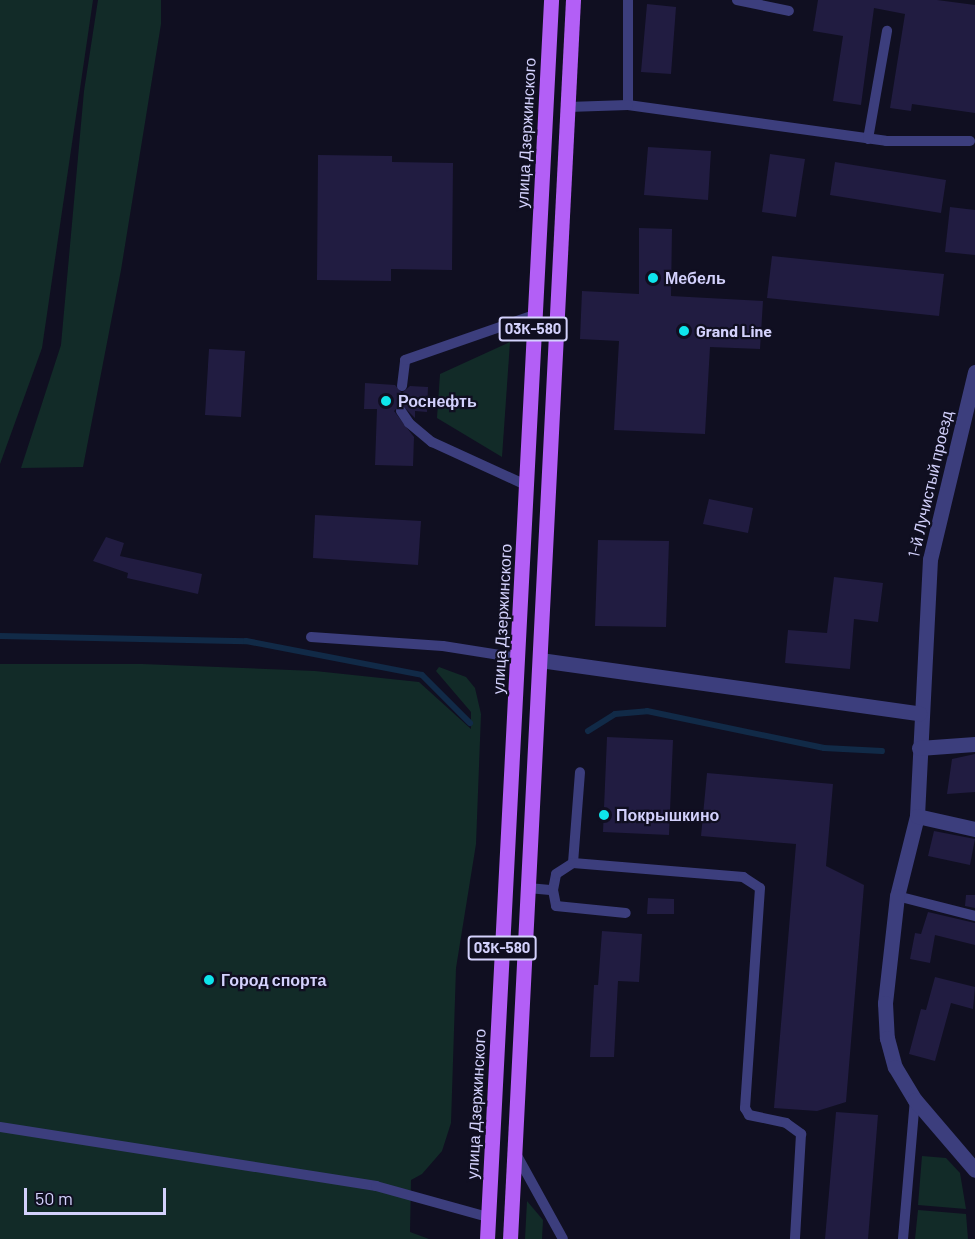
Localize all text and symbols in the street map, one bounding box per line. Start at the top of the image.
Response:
street label: улица Дзержинского [512,57,540,209]
place label: Мебель [665,268,726,288]
marker: Мебель [646,271,660,285]
road number: 03К-580 [498,317,568,341]
place label: Grand Line [696,321,772,341]
marker: Grand Line [677,324,691,338]
place label: Роснефть [398,391,477,411]
marker: Роснефть [379,394,393,408]
street label: 1-й Лучистый проезд [904,409,956,559]
street label: улица Дзержинского [488,543,516,695]
place label: Покрышкино [616,805,719,825]
marker: Покрышкино [597,808,611,822]
road number: 03К-580 [468,936,536,960]
place label: Город спорта [221,970,326,990]
marker: Город спорта [202,973,216,987]
street label: улица Дзержинского [462,1028,490,1180]
scale bar [27,1176,170,1214]
text: 50 m [35,1187,73,1209]

